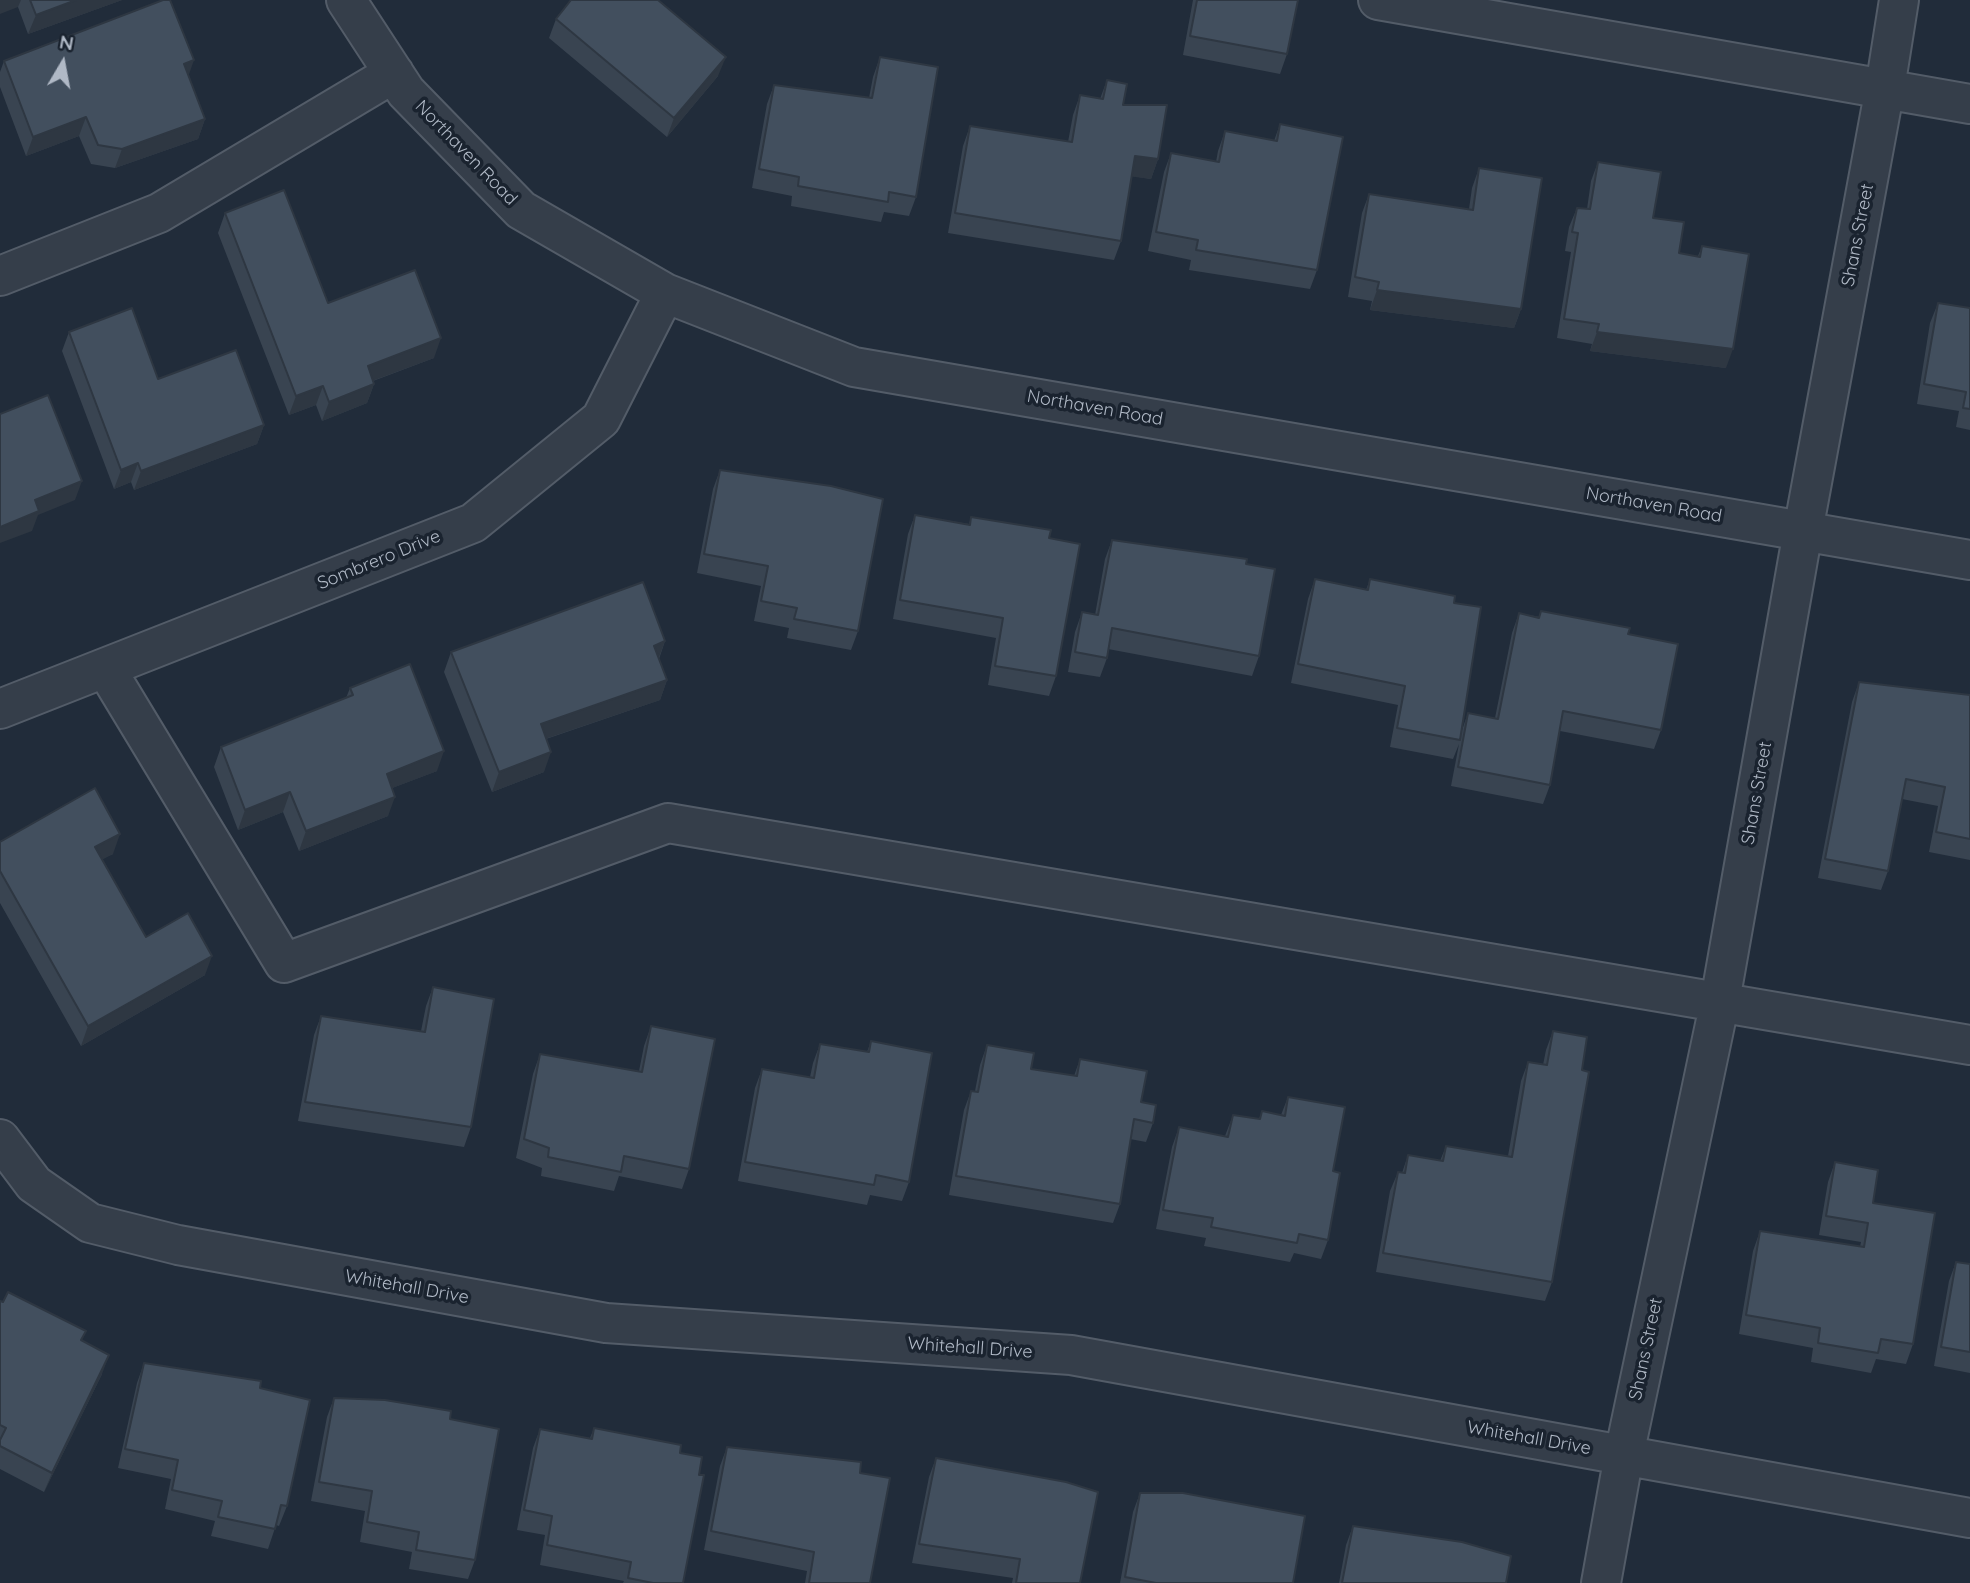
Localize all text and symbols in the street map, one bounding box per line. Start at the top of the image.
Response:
north arrow [28,28,98,98]
text: N [58,29,76,55]
street label: Northaven Road [410,96,522,210]
street label: Shans Street [1837,182,1879,288]
street label: Northaven Road [1025,385,1165,431]
street label: Northaven Road [1584,482,1724,528]
street label: Sombrero Drive [314,526,444,594]
street label: Shans Street [1737,740,1777,846]
street label: Whitehall Drive [343,1265,471,1309]
street label: Shans Street [1625,1296,1667,1402]
street label: Whitehall Drive [907,1333,1033,1363]
street label: Whitehall Drive [1465,1416,1593,1460]

